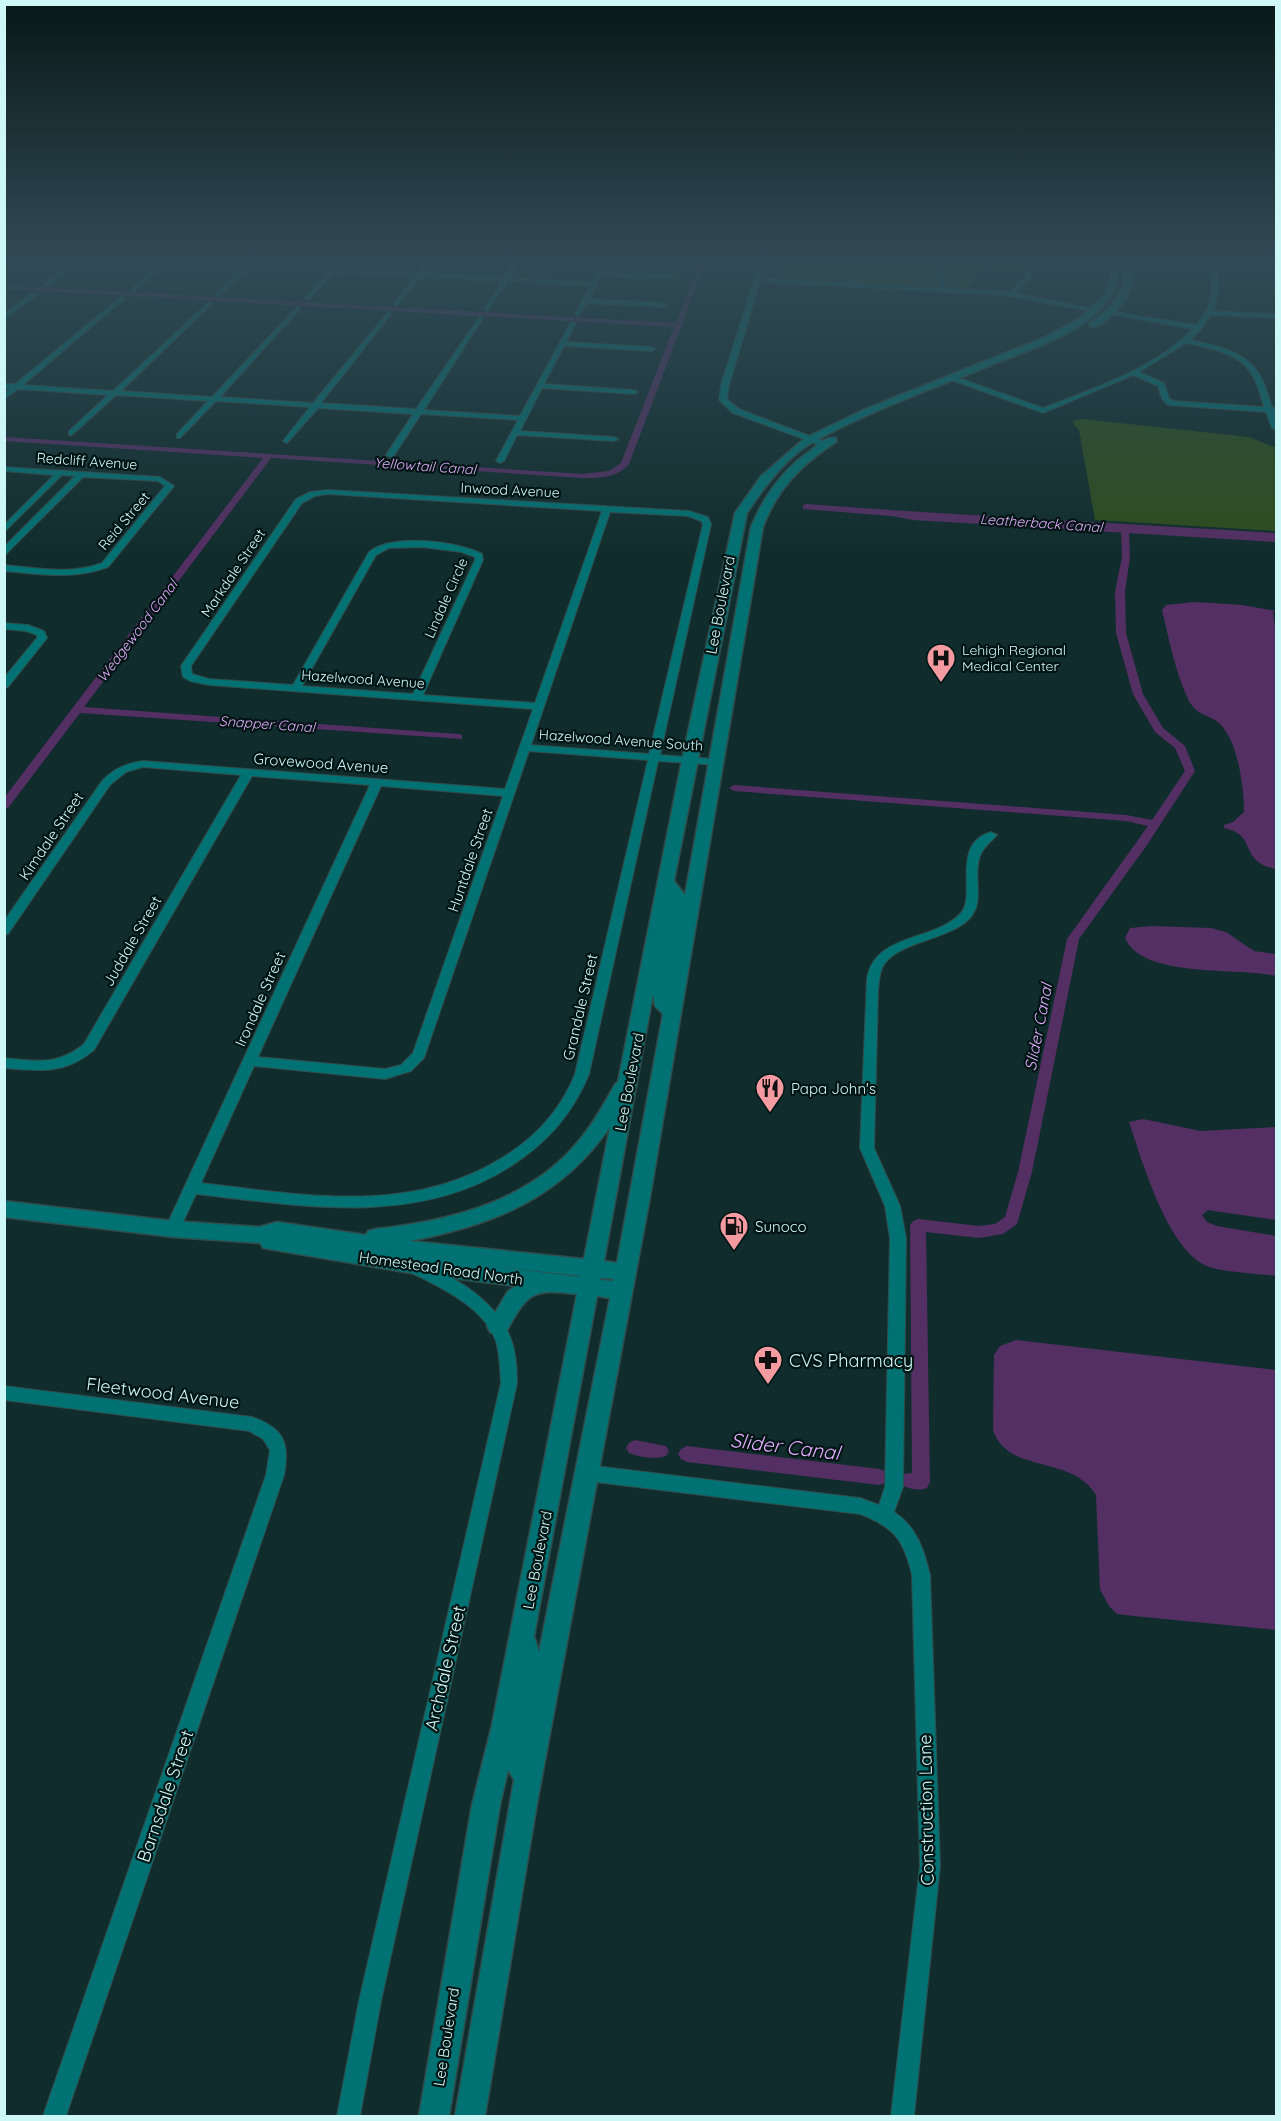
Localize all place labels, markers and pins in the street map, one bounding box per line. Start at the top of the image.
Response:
place label: Lehigh Regional Medical Center [962,641,1066,675]
hospital icon: Lehigh Regional Medical Center [925,642,957,684]
restaurant icon: Papa John's [754,1072,786,1114]
place label: Papa John's [791,1079,876,1098]
fuel station icon: Sunoco [718,1210,750,1252]
place label: Sunoco [755,1217,807,1236]
pharmacy icon: CVS Pharmacy [752,1344,784,1386]
place label: CVS Pharmacy [789,1349,913,1372]

